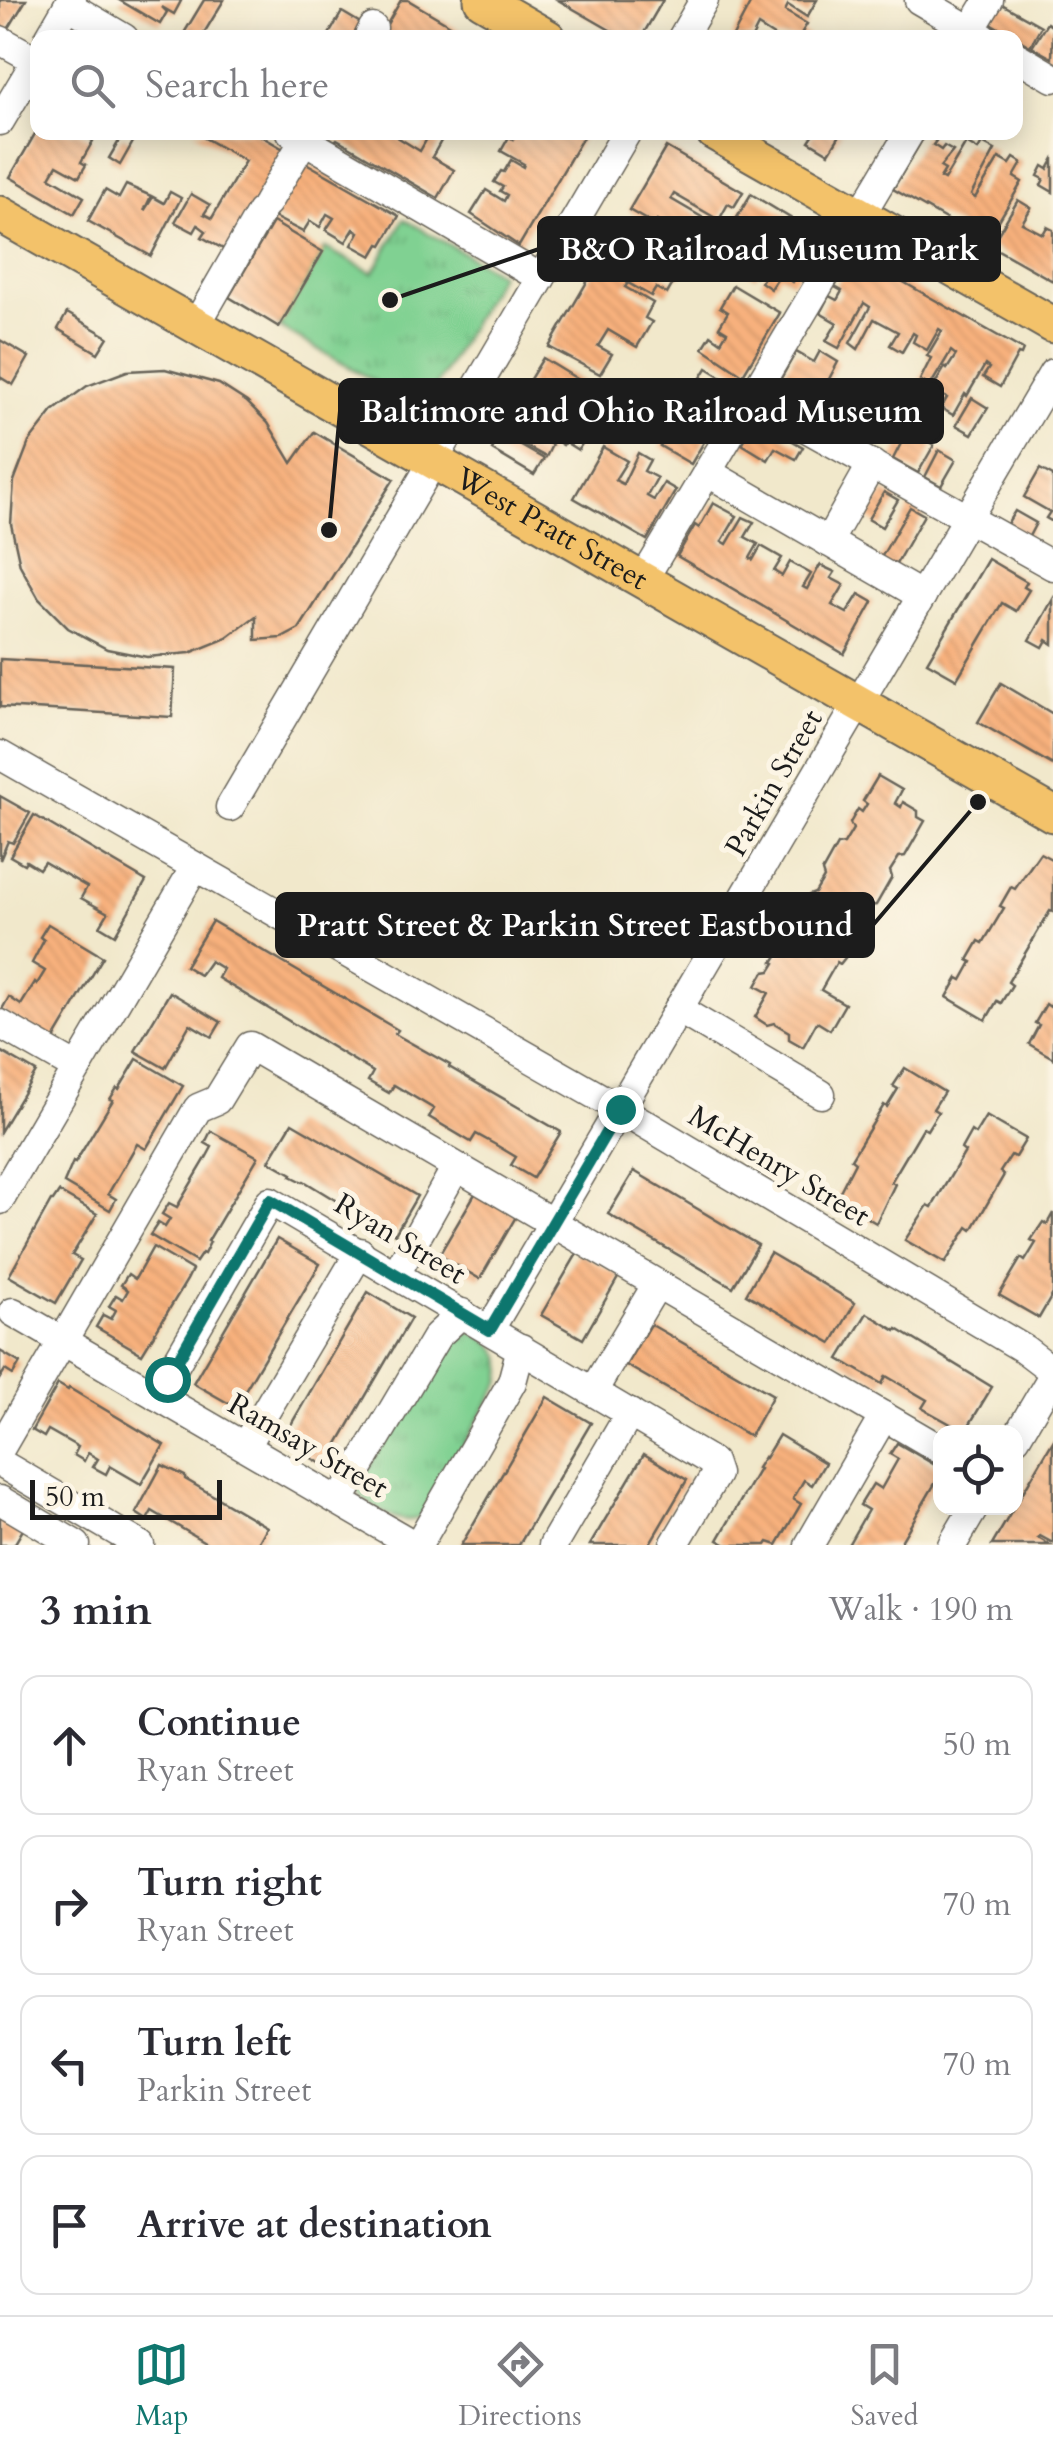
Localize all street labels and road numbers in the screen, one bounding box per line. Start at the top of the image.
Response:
street label: West Pratt Street [447,457,656,600]
street label: Parkin Street [715,702,833,864]
street label: McHenry Street [681,1096,878,1237]
street label: Ryan Street [326,1184,474,1295]
street label: Ramsay Street [221,1384,396,1509]

